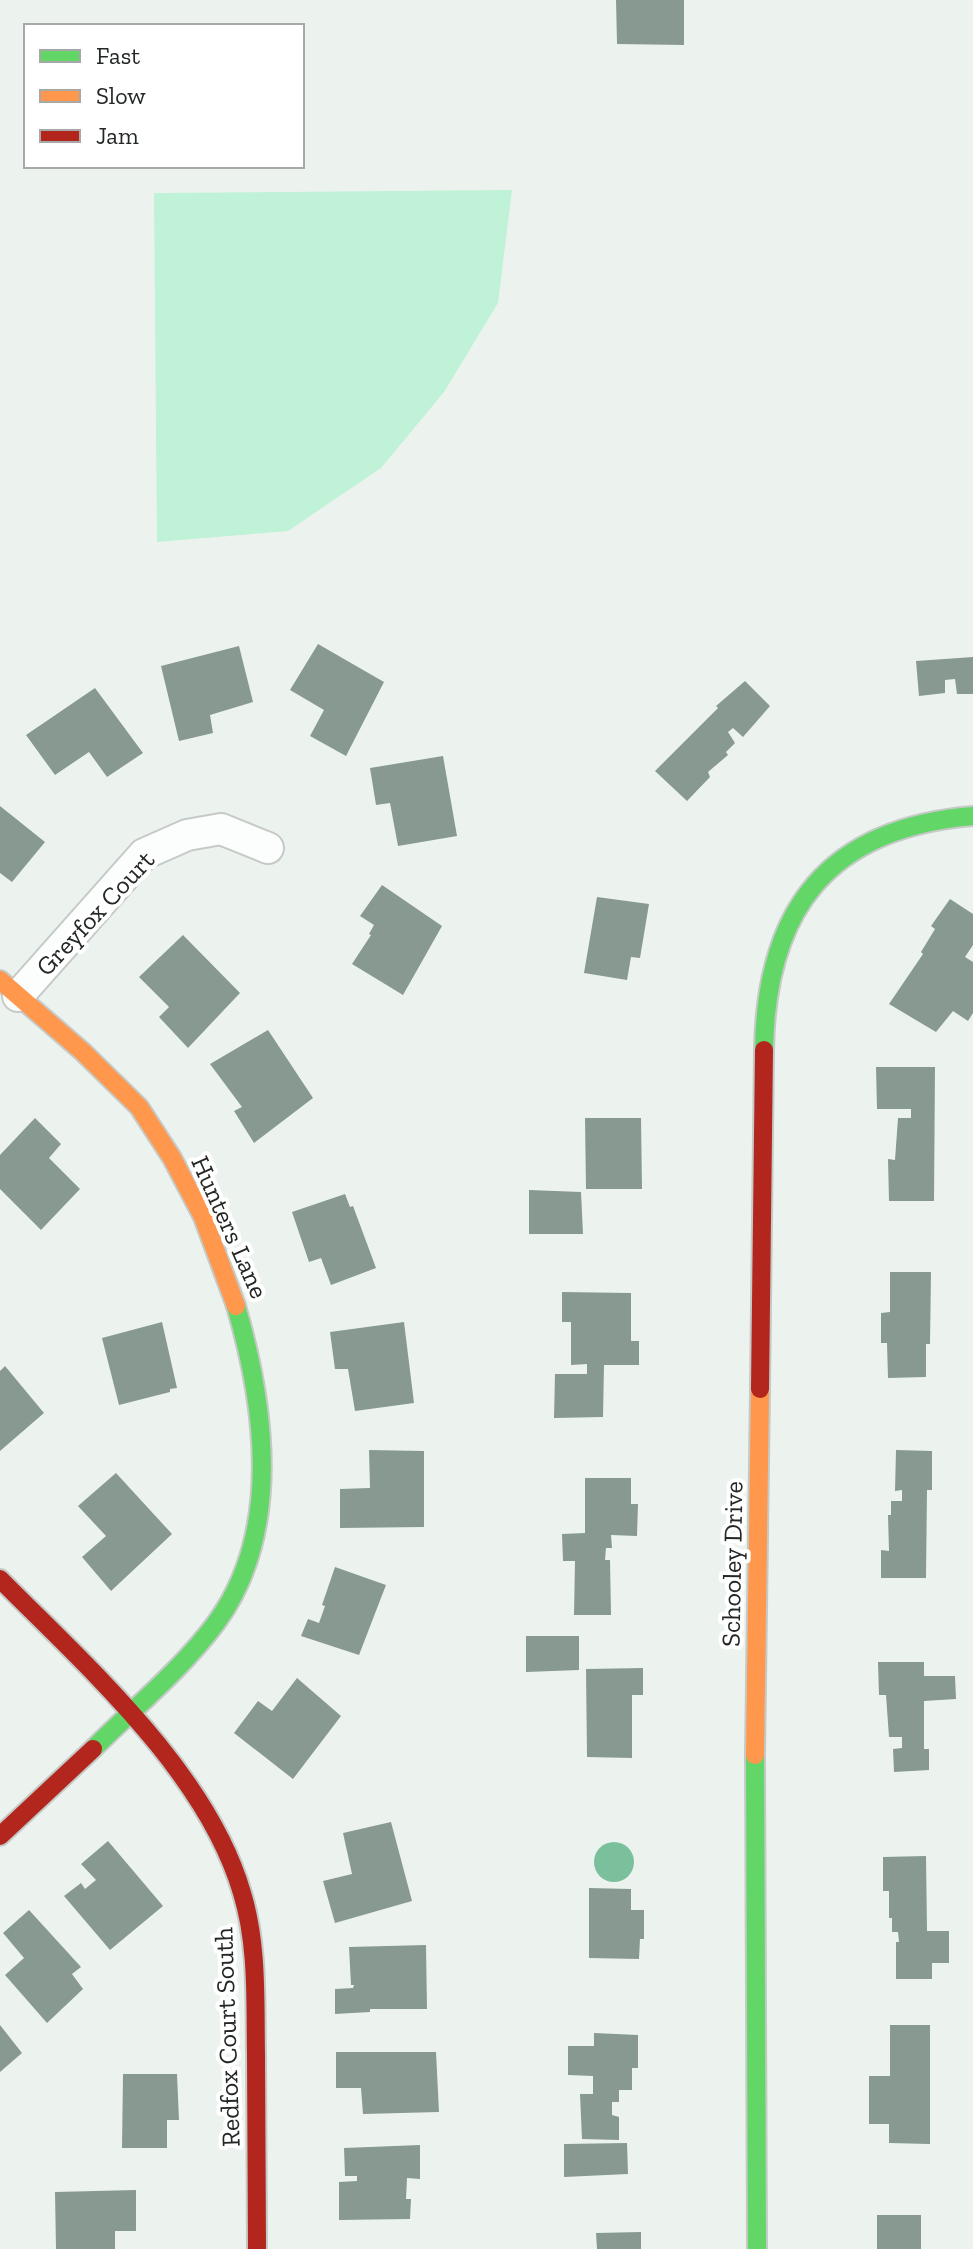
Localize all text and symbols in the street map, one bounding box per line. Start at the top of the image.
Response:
legend [24,24,304,168]
text: Fast [96,41,140,70]
text: Slow [96,81,146,110]
text: Jam [96,121,139,150]
street label: Greyfox Court [29,844,161,982]
street label: Hunters Lane [184,1151,276,1303]
street label: Schooley Drive [715,1481,749,1647]
street label: Redfox Court South [207,1926,247,2147]

